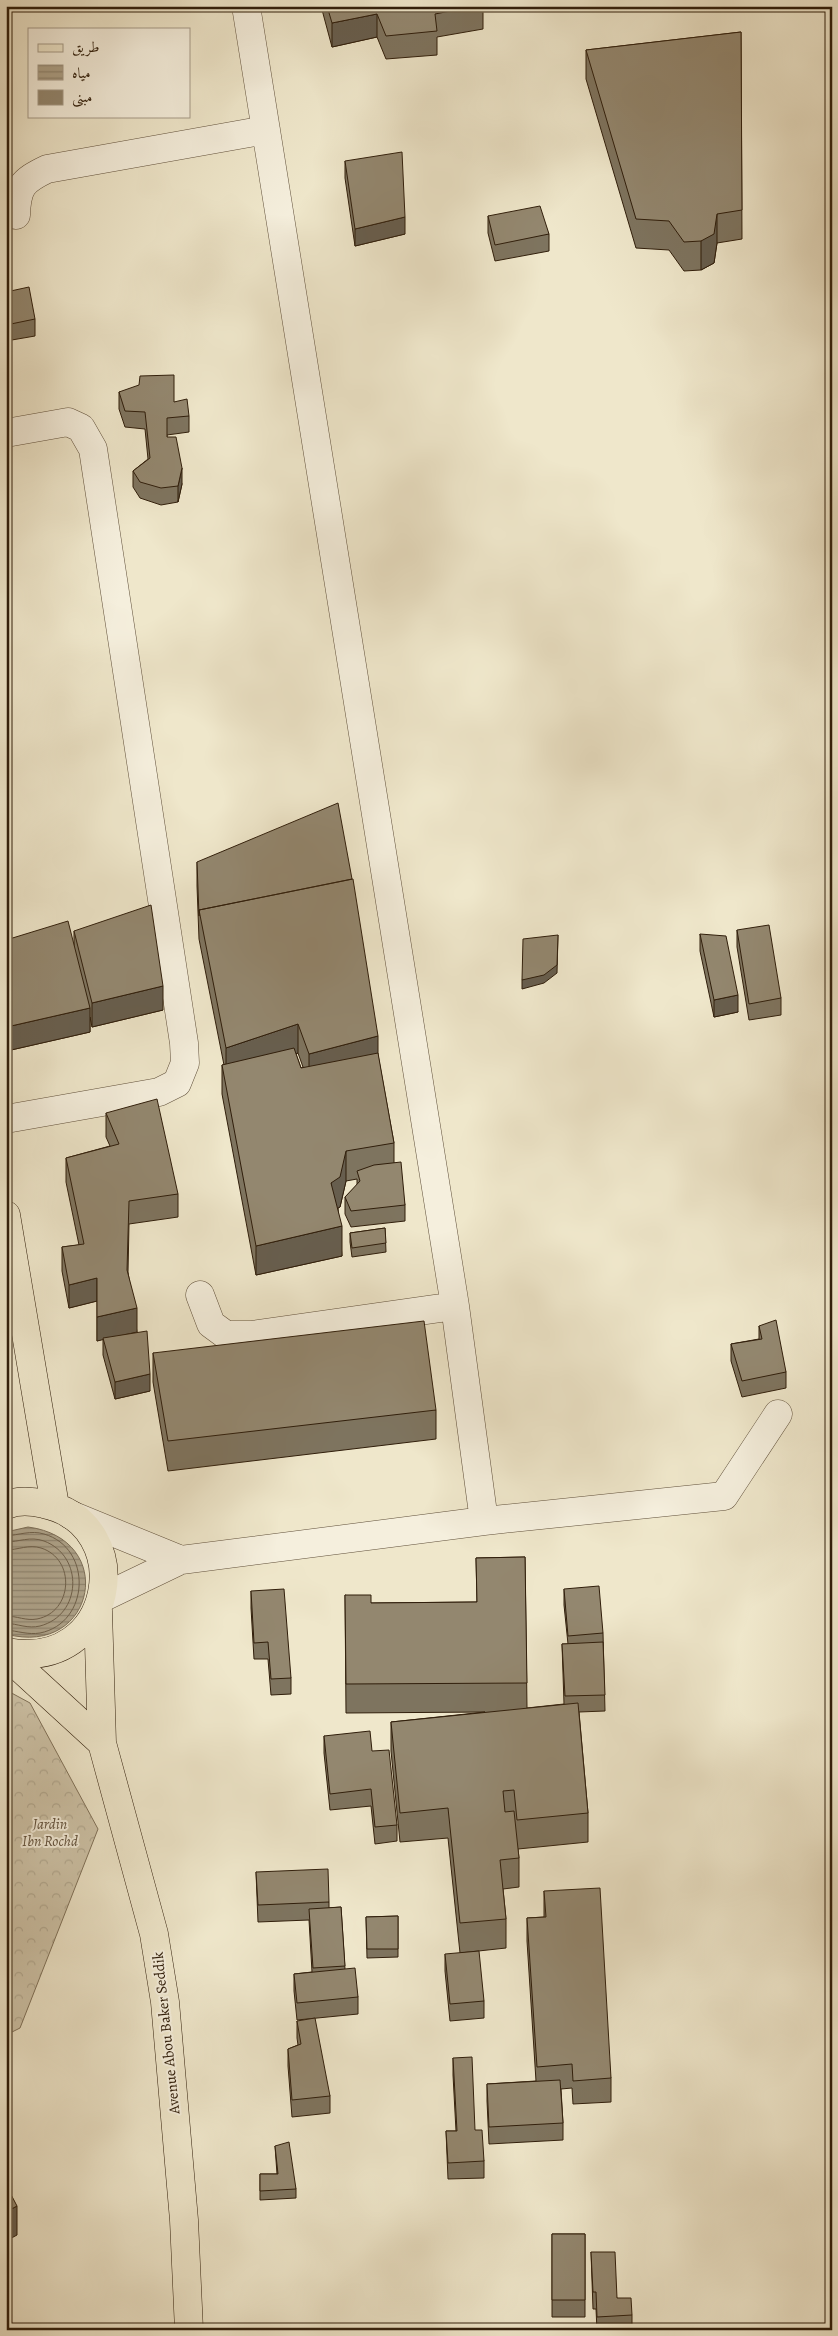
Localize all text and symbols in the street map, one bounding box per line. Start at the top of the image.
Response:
legend [28,28,190,118]
text: طريق [72,37,99,57]
text: مياه [72,63,90,83]
text: مبنى [72,87,92,108]
park label: Jardin Ibn Rochd [22,1814,78,1851]
street label: Avenue Abou Baker Seddik [147,1950,185,2116]

